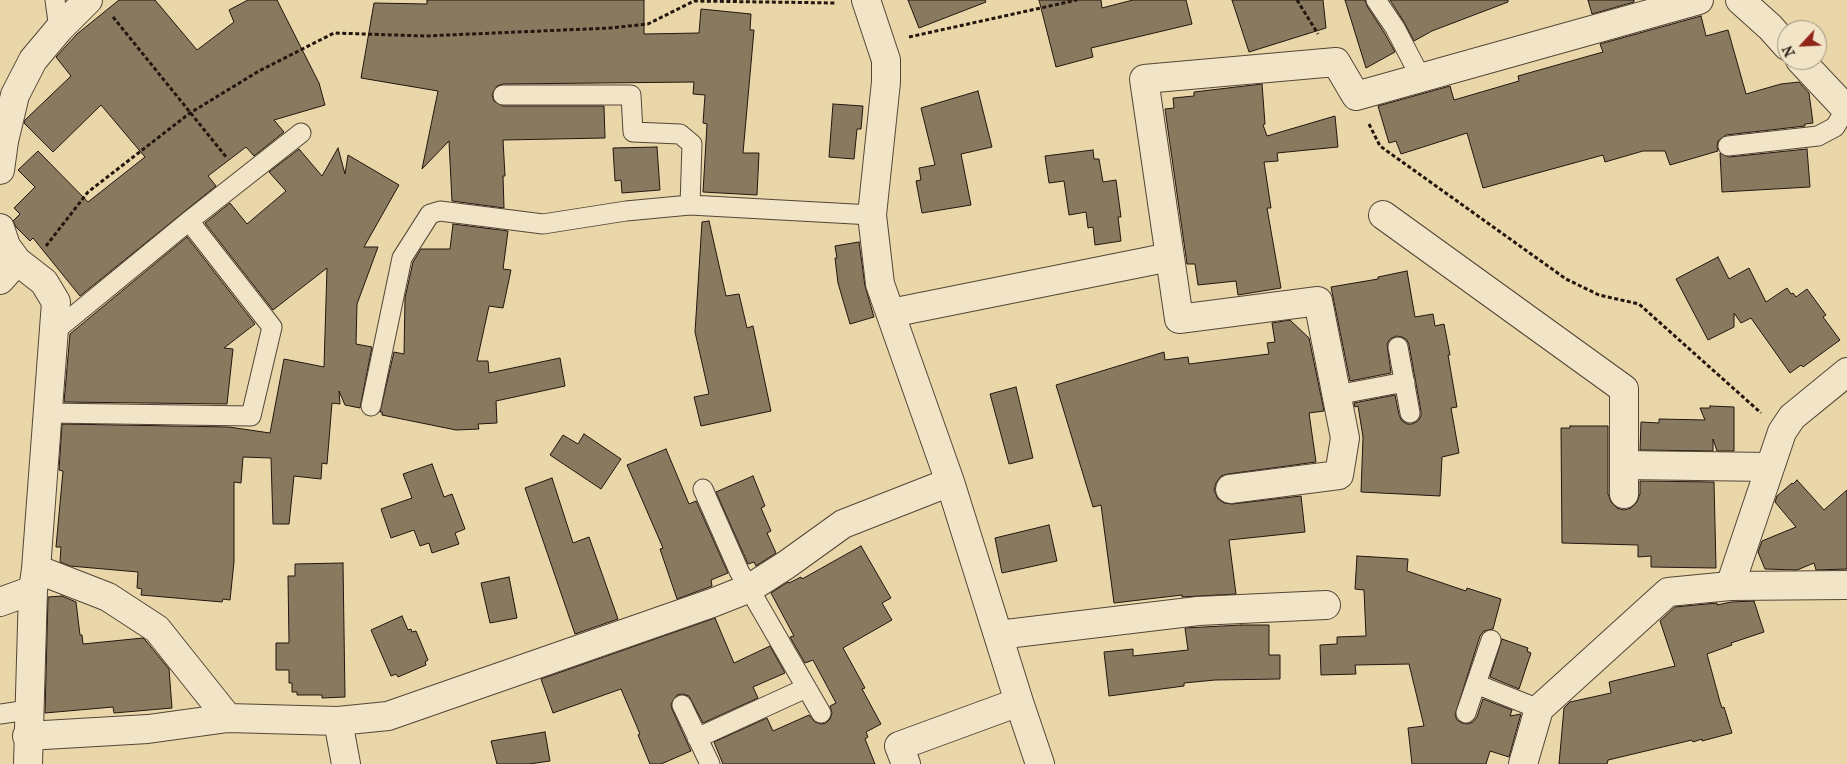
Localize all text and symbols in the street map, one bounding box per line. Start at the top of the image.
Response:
north arrow [1777,20,1827,70]
text: N [1779,43,1799,60]

